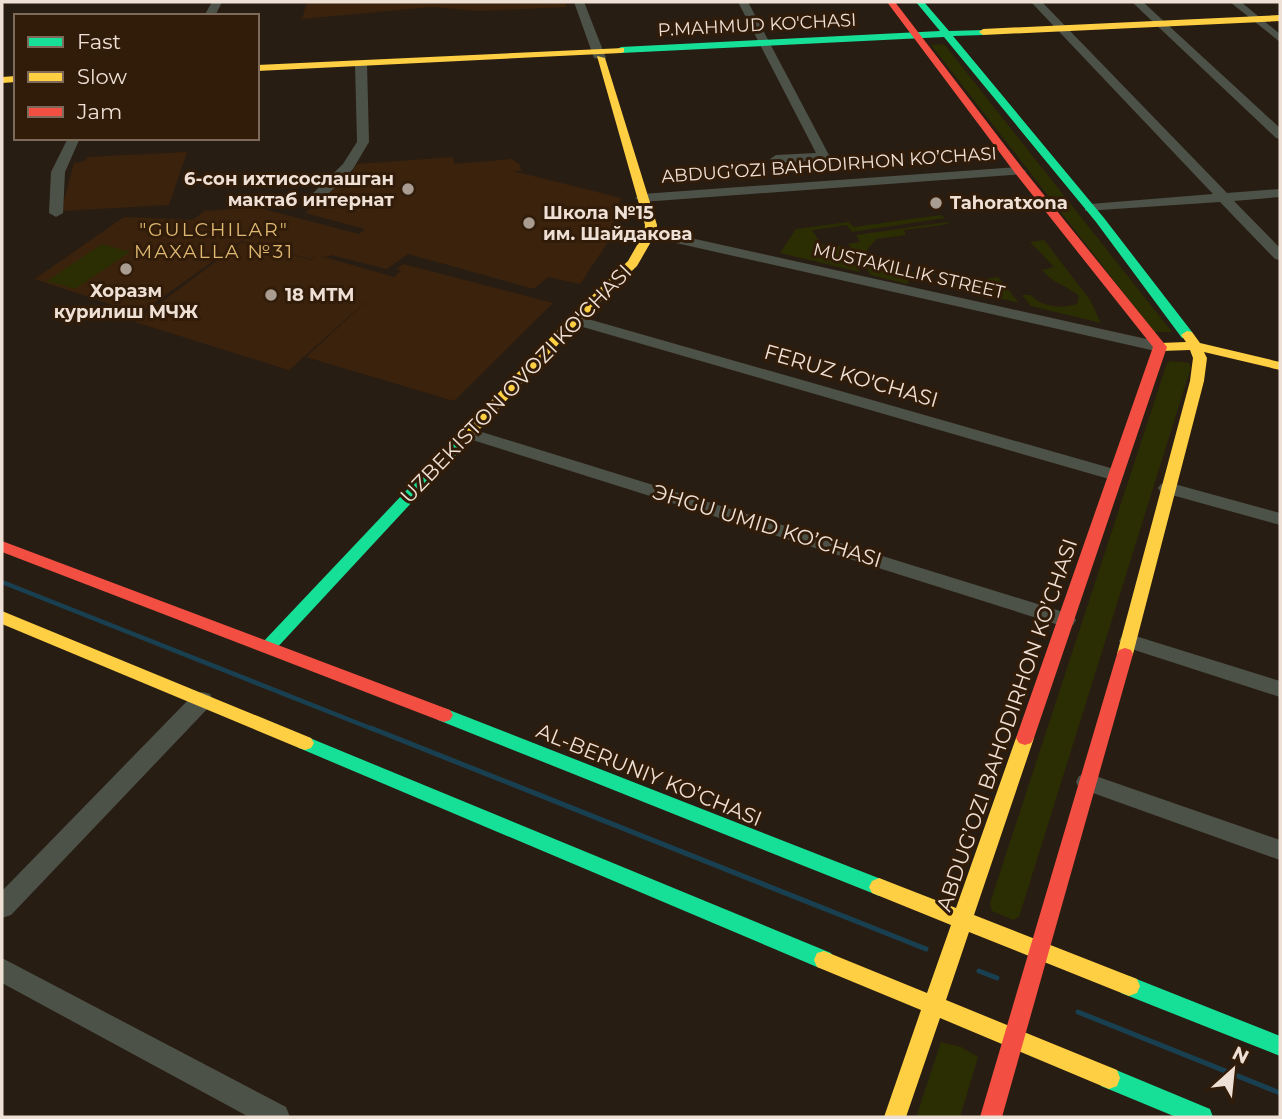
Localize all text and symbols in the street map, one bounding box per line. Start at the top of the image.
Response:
street label: P.MAHMUD KO'CHASI [657,9,857,41]
legend [14,14,259,140]
text: Fast [77,29,121,54]
text: Slow [77,64,127,89]
text: Jam [76,99,122,124]
street label: ABDUG’OZI BAHODIRHON KO’CHASI [661,142,997,188]
place label: 6-сон ихтисослашган мактаб интернат [184,168,394,211]
marker: 6-сон ихтисослашган мактаб интернат [400,181,416,197]
place label: Tahoratxona [950,192,1068,214]
marker: Tahoratxona [928,195,944,211]
place label: Школа №15 им. Шайдакова [543,202,692,245]
marker: Школа №15 им. Шайдакова [521,215,537,231]
district label: "GULCHILAR" MAXALLA №31 [134,218,294,263]
street label: MUSTAKILLIK STREET [811,238,1008,304]
street label: UZBEKISTON OVOZI KO'CHASI [395,259,636,508]
marker: Хоразм курилиш МЧЖ [118,261,134,277]
place label: Хоразм курилиш МЧЖ [54,280,199,323]
place label: 18 MTM [285,284,355,306]
marker: 18 MTM [263,287,279,303]
street label: FERUZ KO'CHASI [761,339,941,412]
street label: ЭHGU UMID KO’CHASI [650,479,885,572]
street label: ABDUG’OZI BAHODIRHON KO’CHASI [931,535,1082,914]
street label: AL-BERUNIY KO’CHASI [533,718,766,831]
north arrow [1198,1035,1268,1105]
text: N [1228,1042,1253,1069]

